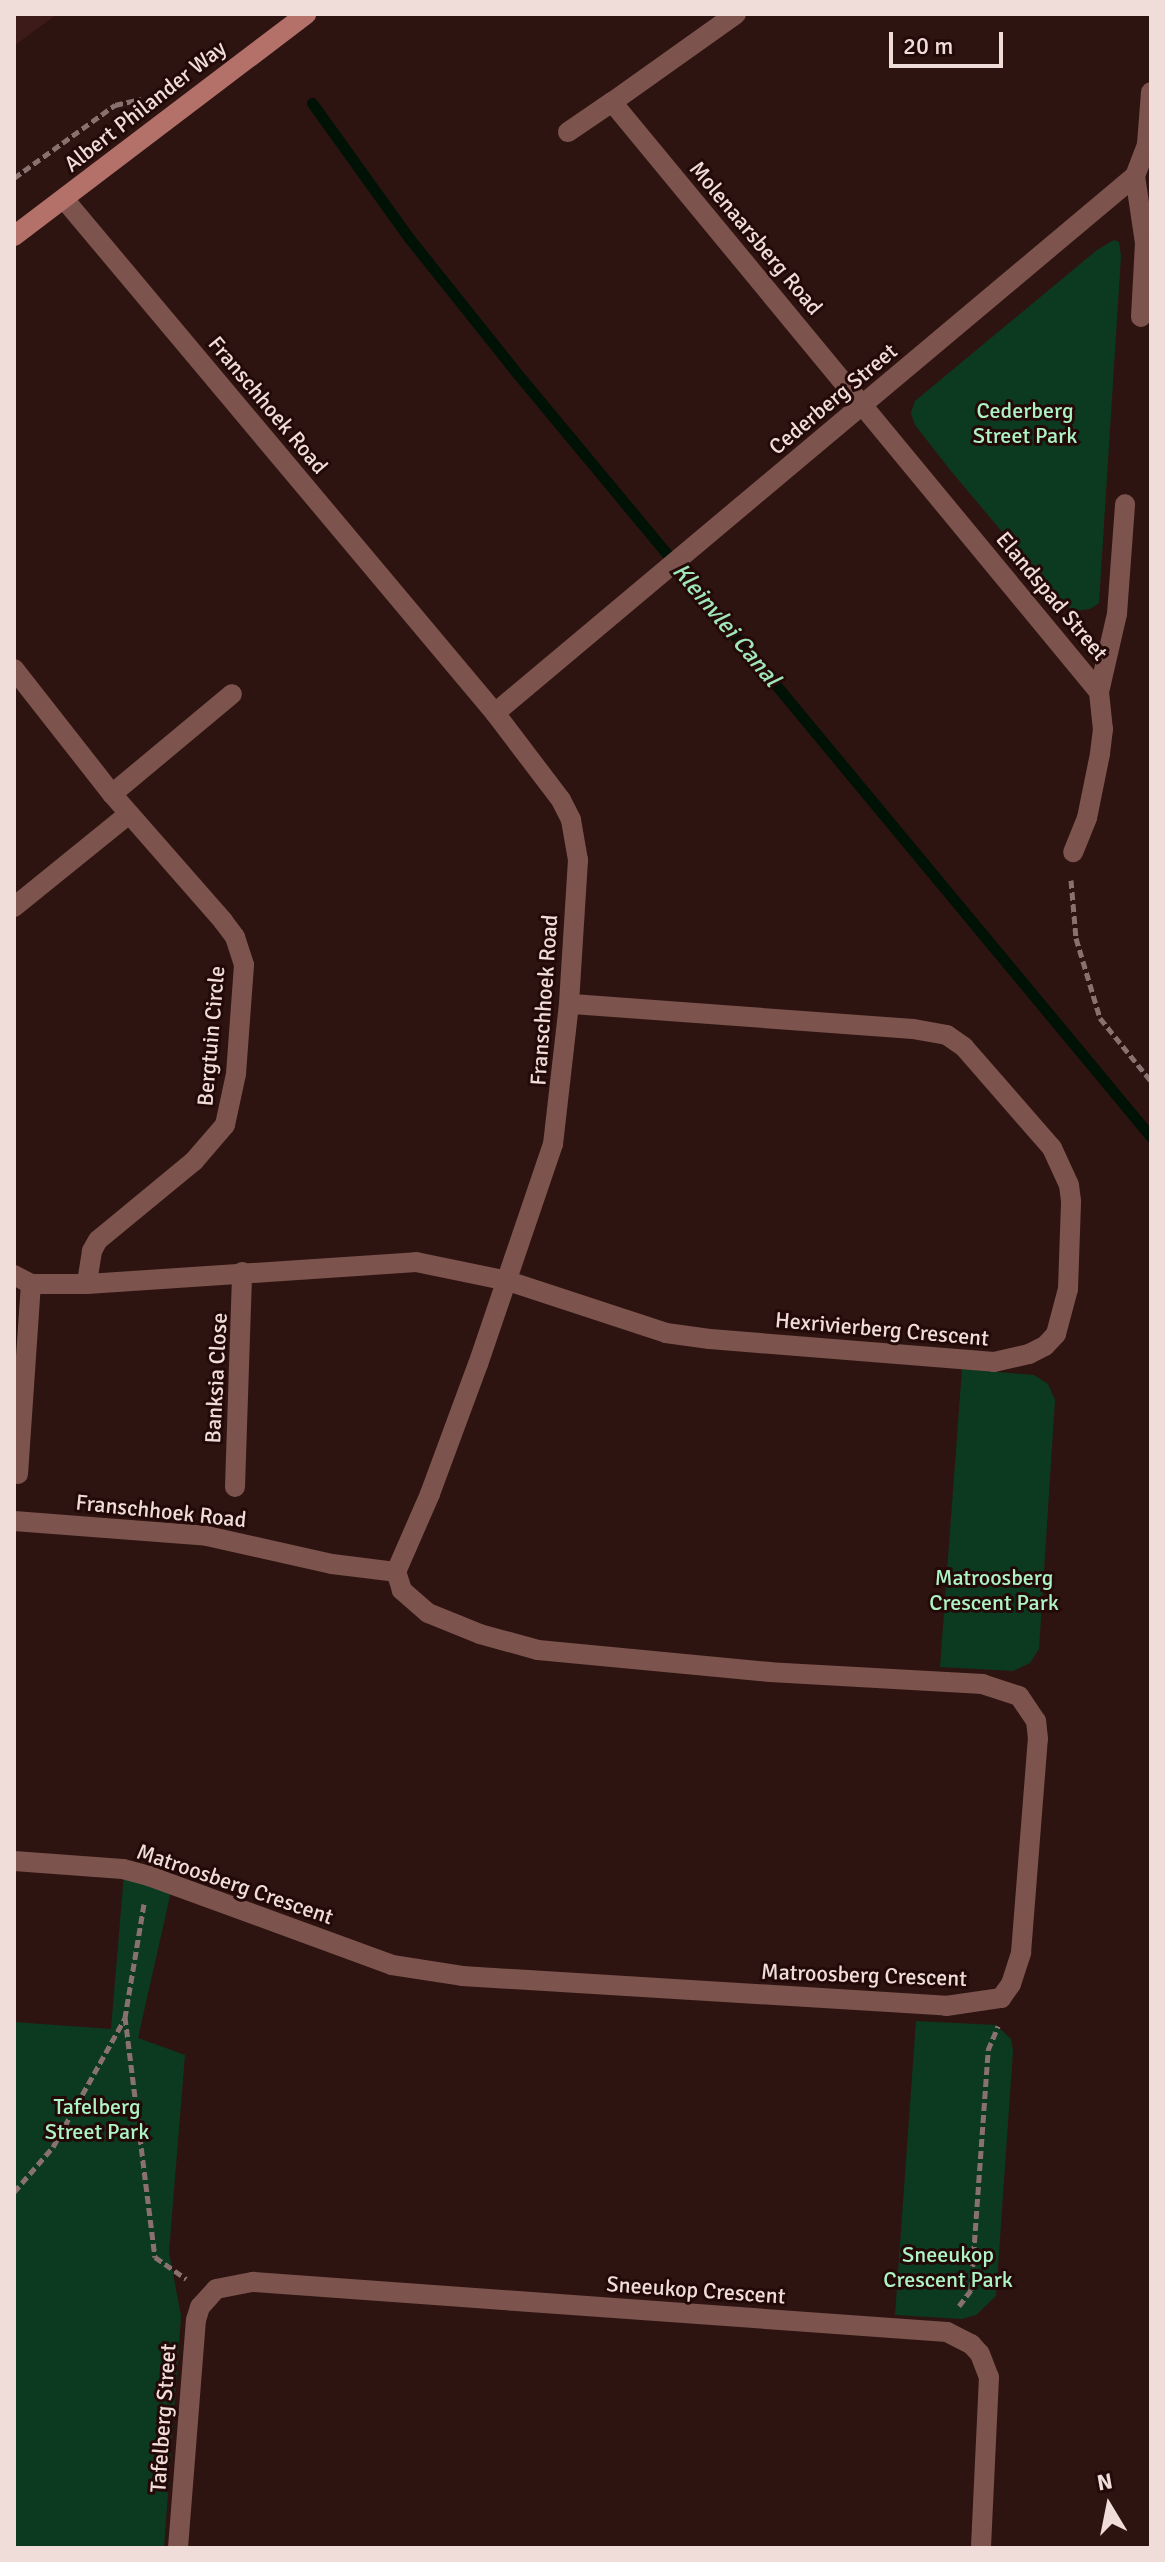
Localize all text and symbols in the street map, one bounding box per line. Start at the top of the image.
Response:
scale bar [893,16,1007,66]
text: 20 m [903,31,953,61]
street label: Albert Philander Way [59,35,231,177]
street label: Molenaarsberg Road [684,156,828,320]
street label: Franschhoek Road [203,331,333,479]
street label: Cederberg Street [764,338,902,460]
park label: Cederberg Street Park [973,397,1077,448]
street label: Elandspad Street [990,526,1114,666]
water label: Kleinvlei Canal [666,557,786,693]
street label: Franschhoek Road [525,914,563,1086]
street label: Bergtuin Circle [192,965,230,1107]
street label: Hexrivierberg Crescent [774,1307,990,1351]
street label: Banksia Close [199,1312,233,1444]
street label: Franschhoek Road [74,1489,248,1533]
park label: Matroosberg Crescent Park [929,1564,1059,1616]
street label: Matroosberg Crescent [133,1838,337,1930]
street label: Matroosberg Crescent [761,1958,967,1992]
park label: Tafelberg Street Park [45,2093,149,2144]
park label: Sneeukop Crescent Park [883,2241,1013,2292]
street label: Sneeukop Crescent [606,2271,786,2309]
street label: Tafelberg Street [145,2343,181,2493]
north arrow [1069,2466,1149,2546]
text: N [1095,2467,1115,2496]

